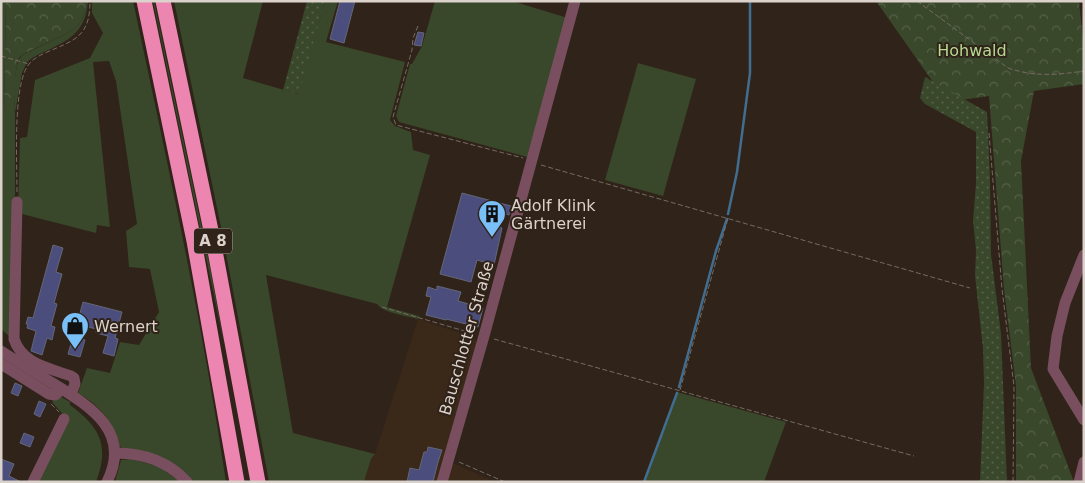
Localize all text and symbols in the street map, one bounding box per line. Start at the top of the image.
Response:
park label: Hohwald [937,41,1007,60]
place label: Adolf Klink Gärtnerei [511,196,596,233]
building icon: Adolf Klink Gärtnerei [477,199,507,238]
road number: A 8 [194,228,232,254]
street label: Bauschlotter Straße [435,259,498,417]
shop icon: Wernert [60,311,90,350]
place label: Wernert [94,317,158,336]

